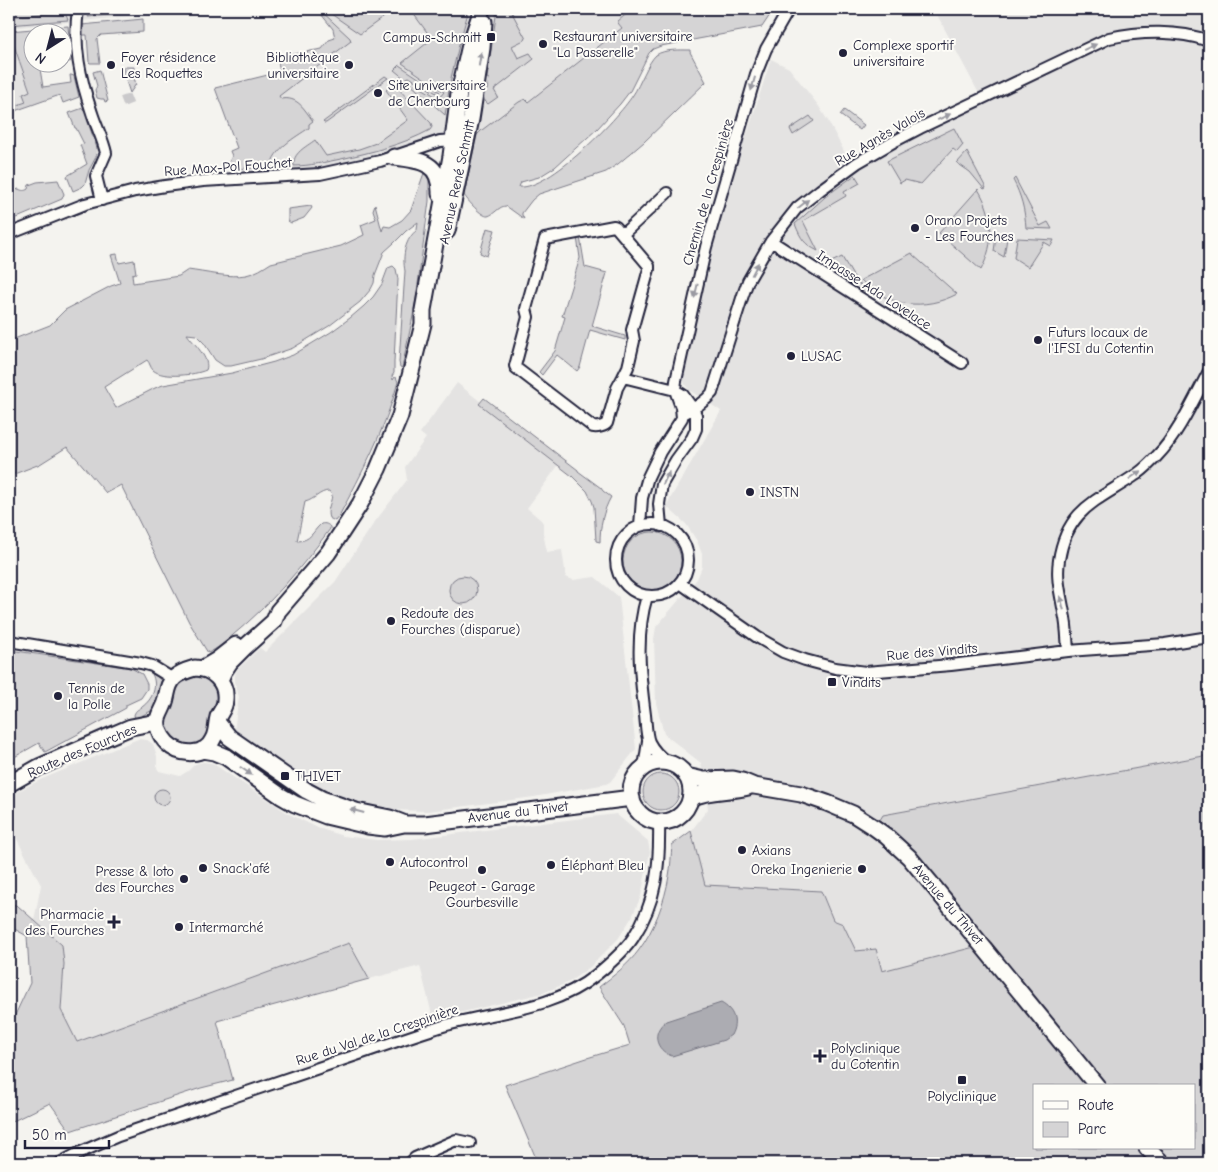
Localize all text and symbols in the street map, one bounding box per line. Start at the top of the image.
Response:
north arrow [22,22,72,72]
place label: Restaurant universitaire "La Passerelle" [553,28,692,61]
place label: Campus-Schmitt [383,29,482,46]
marker: Campus-Schmitt [485,31,497,43]
place label: Complexe sportif universitaire [853,37,955,70]
marker: Restaurant universitaire "La Passerelle" [537,38,549,50]
one-way arrow [1083,43,1097,51]
marker: Complexe sportif universitaire [837,47,849,59]
text: N [32,49,49,68]
place label: Foyer résidence Les Roquettes [121,49,216,82]
place label: Bibliothèque universitaire [266,49,339,82]
one-way arrow [476,51,484,67]
marker: Foyer résidence Les Roquettes [105,59,117,71]
marker: Bibliothèque universitaire [343,59,355,71]
one-way arrow [749,76,757,92]
place label: Site universitaire de Cherbourg [388,77,486,110]
marker: Site universitaire de Cherbourg [372,87,384,99]
street label: Rue Agnès Valois [832,104,928,170]
one-way arrow [937,113,951,121]
street label: Avenue René Schmitt [436,117,479,246]
street label: Chemin de la Crespinière [679,117,737,267]
street label: Rue Max-Pol Fouchet [164,154,293,180]
one-way arrow [796,198,809,209]
place label: Orano Projets - Les Fourches [925,212,1014,245]
marker: Orano Projets - Les Fourches [909,222,921,234]
street label: Impasse Ada Lovelace [814,247,934,333]
one-way arrow [751,262,759,276]
one-way arrow [692,284,700,299]
place label: Futurs locaux de l'IFSI du Cotentin [1048,324,1154,357]
marker: Futurs locaux de l'IFSI du Cotentin [1032,334,1044,346]
place label: LUSAC [801,348,842,365]
marker: LUSAC [785,350,797,362]
one-way arrow [1128,470,1142,480]
one-way arrow [662,471,670,485]
place label: INSTN [760,484,799,501]
marker: INSTN [744,486,756,498]
one-way arrow [1058,595,1066,610]
place label: Redoute des Fourches (disparue) [401,605,520,638]
marker: Redoute des Fourches (disparue) [385,615,397,627]
street label: Rue des Vindits [886,640,978,664]
place label: Vindits [842,674,881,691]
marker: Vindits [826,676,838,688]
place label: Tennis de la Polle [68,680,125,713]
marker: Tennis de la Polle [52,690,64,702]
street label: Route des Fourches [25,720,139,782]
one-way arrow [239,766,252,776]
place label: THIVET [295,768,342,785]
marker: THIVET [279,770,291,782]
street label: Avenue du Thivet [467,797,570,827]
one-way arrow [349,807,364,815]
place label: Axians [752,842,791,859]
marker: Axians [736,844,748,856]
place label: Autocontrol [400,854,468,871]
marker: Autocontrol [384,856,396,868]
place label: Éléphant Bleu [561,857,644,874]
marker: Éléphant Bleu [545,859,557,871]
place label: Snack'afé [213,860,270,877]
street label: Avenue du Thivet [909,860,988,949]
place label: Oreka Ingenierie [751,861,852,878]
marker: Snack'afé [197,862,209,874]
place label: Presse & loto des Fourches [95,863,174,896]
marker: Oreka Ingenierie [856,863,868,875]
marker: Peugeot - Garage Gourbesville [476,864,488,876]
marker: Presse & loto des Fourches [178,873,190,885]
place label: Peugeot - Garage Gourbesville [429,878,535,911]
place label: Pharmacie des Fourches [25,906,104,939]
marker: Pharmacie des Fourches [108,916,120,928]
place label: Intermarché [189,919,264,936]
marker: Intermarché [173,921,185,933]
street label: Rue du Val de la Crespinière [294,1001,460,1069]
place label: Polyclinique du Cotentin [831,1040,900,1073]
marker: Polyclinique du Cotentin [813,1049,827,1063]
marker: Polyclinique [956,1074,968,1086]
legend [1033,1084,1196,1150]
place label: Polyclinique [927,1088,997,1105]
text: Route [1078,1096,1114,1114]
scale bar [25,1117,109,1149]
text: Parc [1078,1120,1106,1138]
text: 50 m [32,1126,67,1144]

